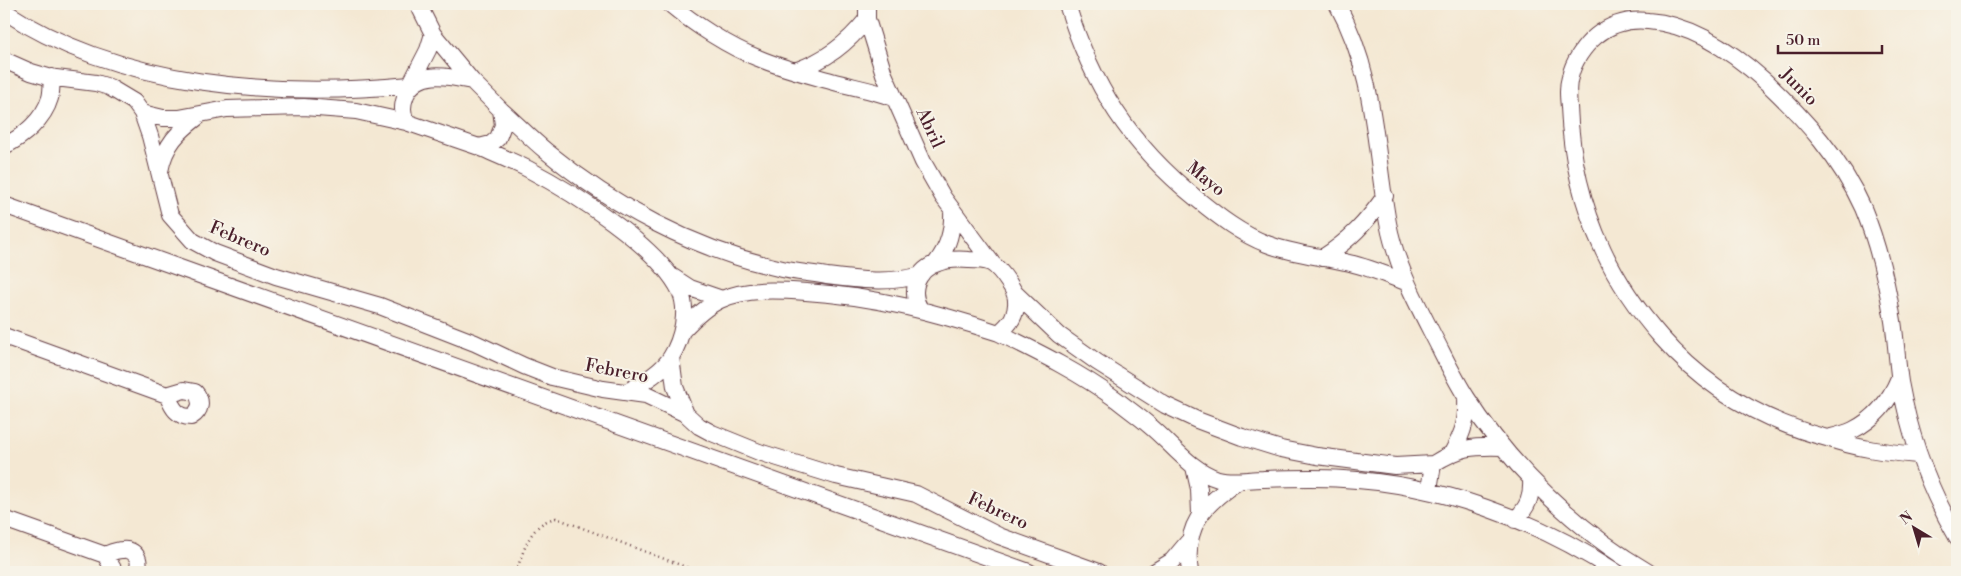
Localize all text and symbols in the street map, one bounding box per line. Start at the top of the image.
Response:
scale bar [1778,22,1882,54]
text: 50 m [1786,31,1820,50]
street label: Junio [1774,62,1823,111]
street label: Abril [910,103,950,152]
street label: Mayo [1182,156,1230,202]
street label: Febrero [206,216,274,262]
street label: Febrero [583,354,651,388]
street label: Febrero [964,487,1032,535]
north arrow [1888,504,1938,554]
text: N [1897,508,1917,529]

